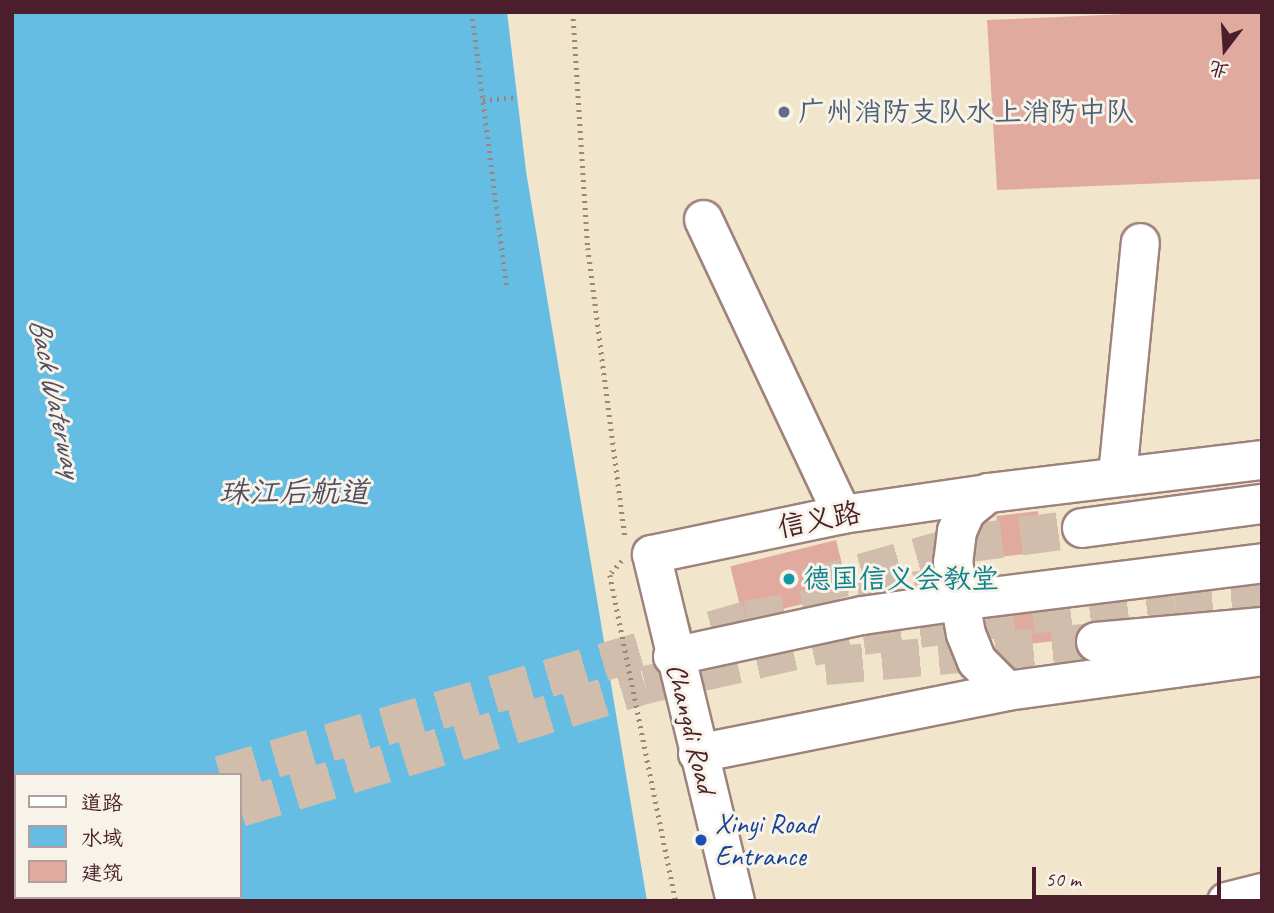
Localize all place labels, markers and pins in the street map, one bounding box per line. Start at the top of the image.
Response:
place label: 广州消防支队水上消防中队 [798,95,1134,129]
marker: 广州消防支队水上消防中队 [776,104,792,120]
place label: 德国信义会教堂 [803,562,999,596]
marker: 德国信义会教堂 [781,571,797,587]
place label: Xinyi Road Entrance [715,807,816,873]
marker: Xinyi Road Entrance [693,832,709,848]

